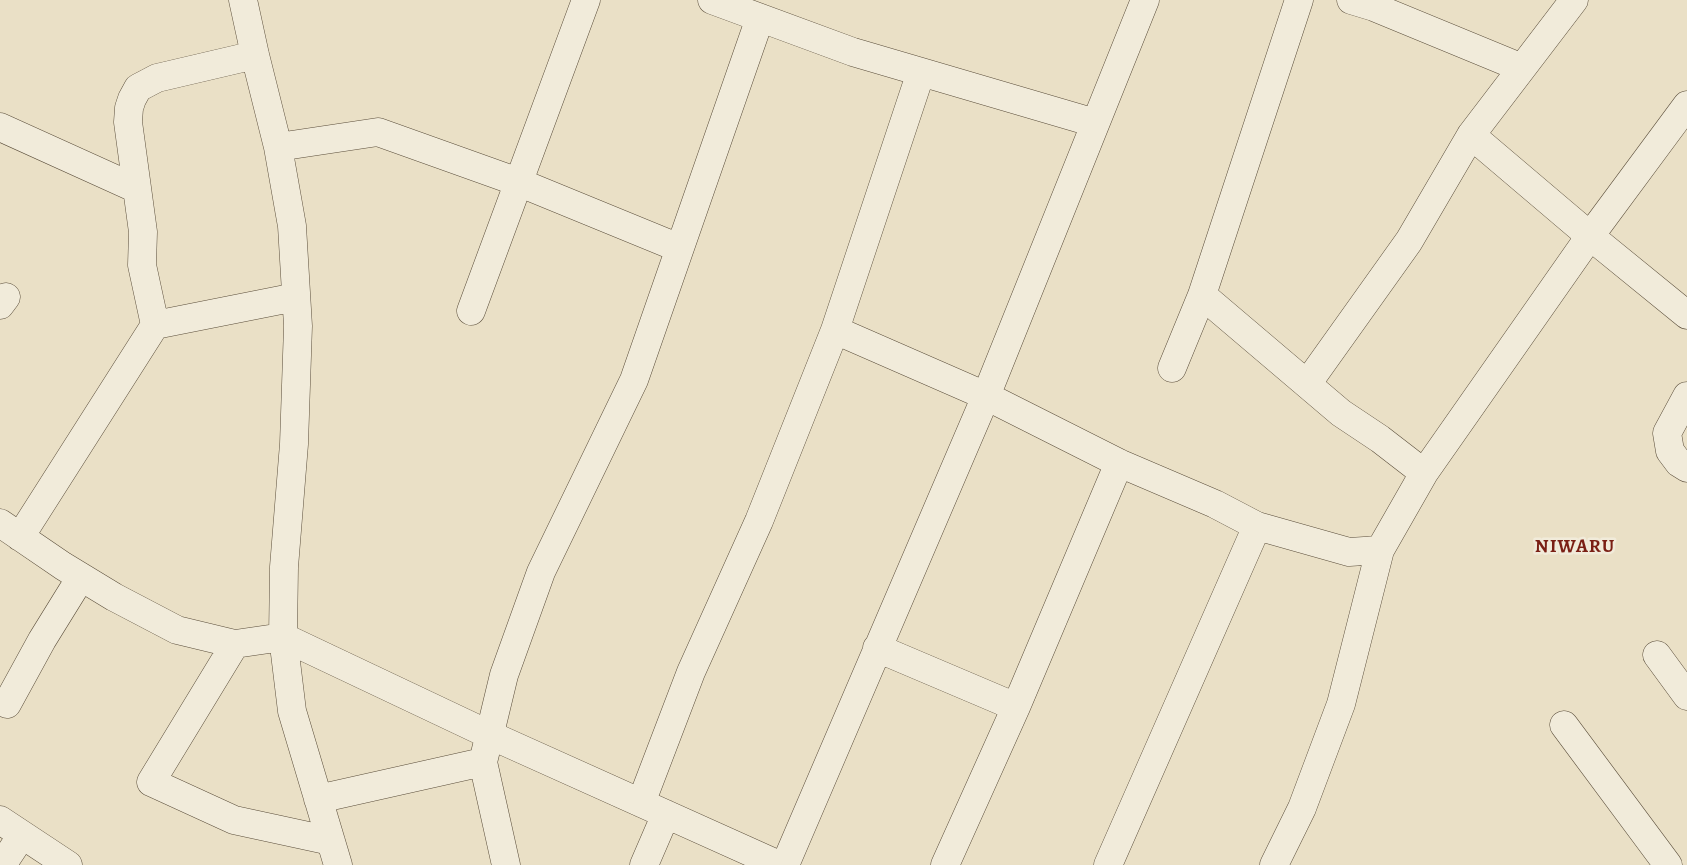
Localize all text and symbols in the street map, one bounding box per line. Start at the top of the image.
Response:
district label: NIWARU [1534,536,1616,558]

